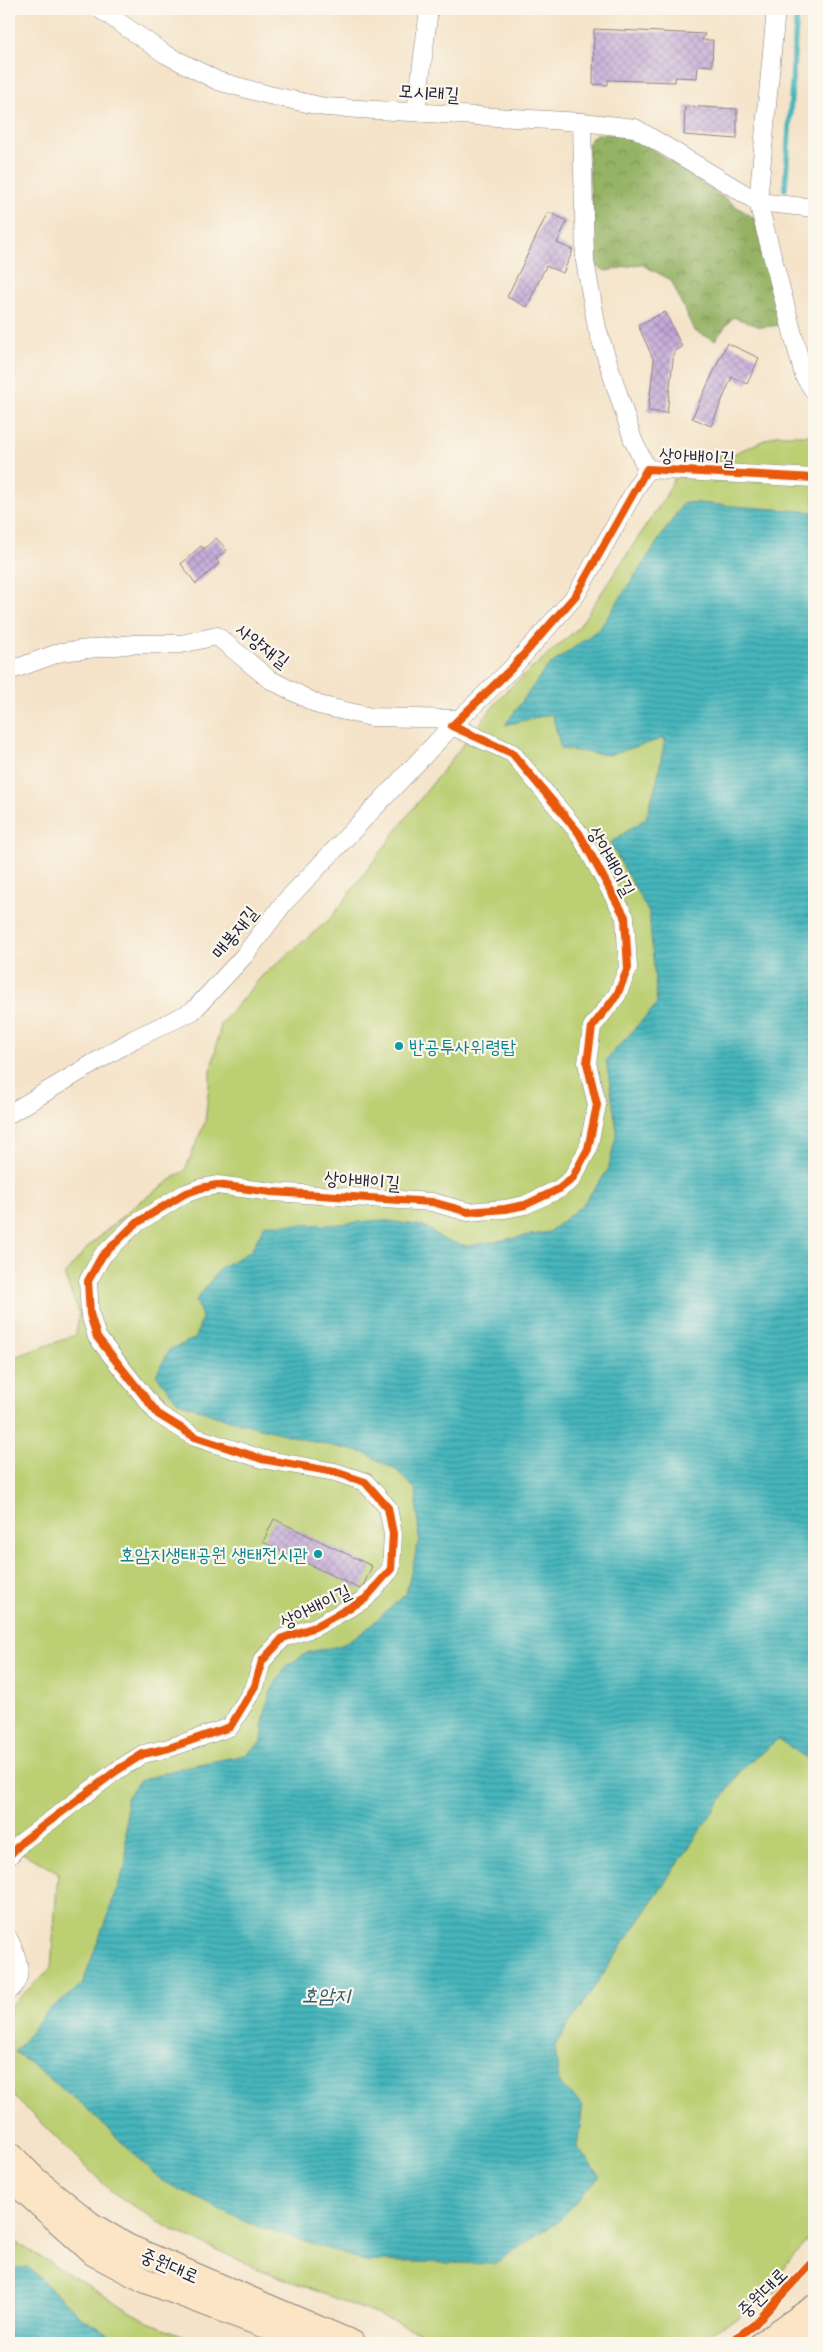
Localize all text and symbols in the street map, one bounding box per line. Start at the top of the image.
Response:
street label: 모시래길 [397,74,461,111]
street label: 상아배이길 [658,438,736,475]
street label: 사양재길 [228,614,297,677]
street label: 상아배이길 [579,820,645,903]
street label: 매봉재길 [202,898,266,966]
place label: 반공투사위령탑 [409,1030,517,1063]
marker: 반공투사위령탑 [393,1040,405,1052]
street label: 상아배이길 [323,1161,401,1200]
place label: 호암지생태공원 생태전시관 [120,1538,308,1571]
marker: 호암지생태공원 생태전시관 [312,1548,324,1560]
street label: 상아배이길 [274,1575,357,1638]
water label: 호암지 [302,1978,352,2013]
street label: 중원대로 [135,2238,204,2293]
street label: 중원대로 [729,2259,796,2326]

